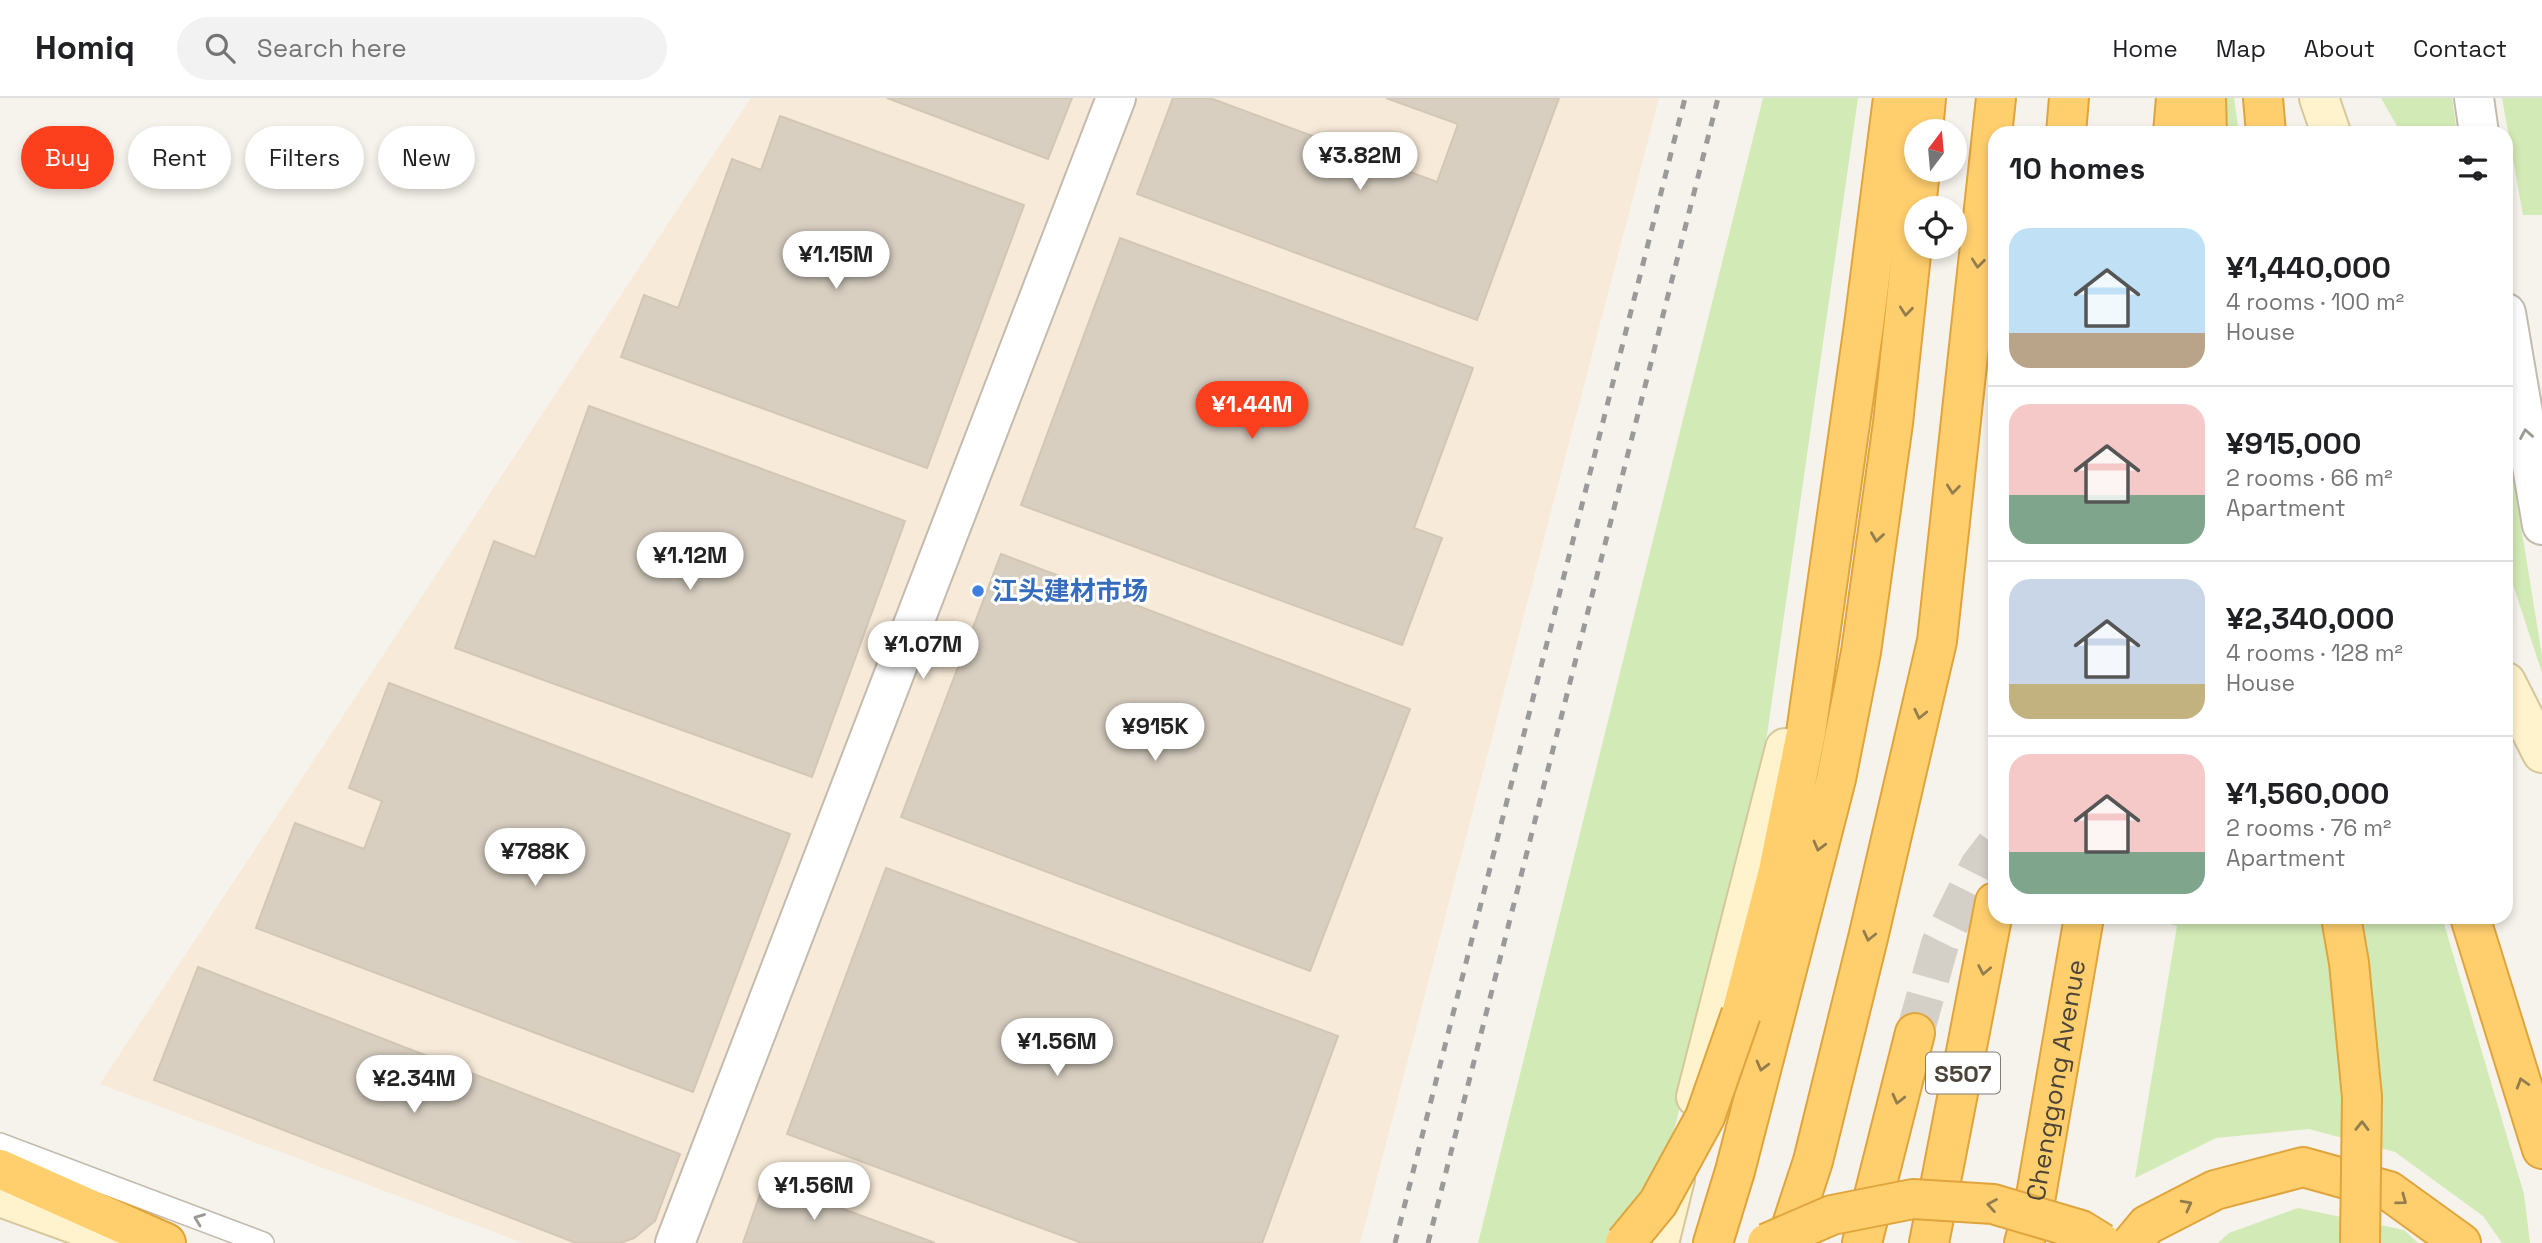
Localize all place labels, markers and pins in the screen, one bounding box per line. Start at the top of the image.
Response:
pin: ¥3.82M [1303,132,1417,192]
pin: ¥1.15M [779,232,893,291]
pin: ¥1.44M [1195,382,1309,441]
pin: ¥1.12M [633,532,747,592]
place label: 江头建材市场 [992,574,1148,608]
marker: 江头建材市场 [970,583,986,599]
pin: ¥1.07M [866,622,980,681]
pin: ¥915K [1106,704,1204,763]
pin: ¥788K [486,828,584,888]
pin: ¥1.56M [1000,1018,1114,1078]
pin: ¥2.34M [357,1056,471,1115]
pin: ¥1.56M [757,1162,871,1222]

